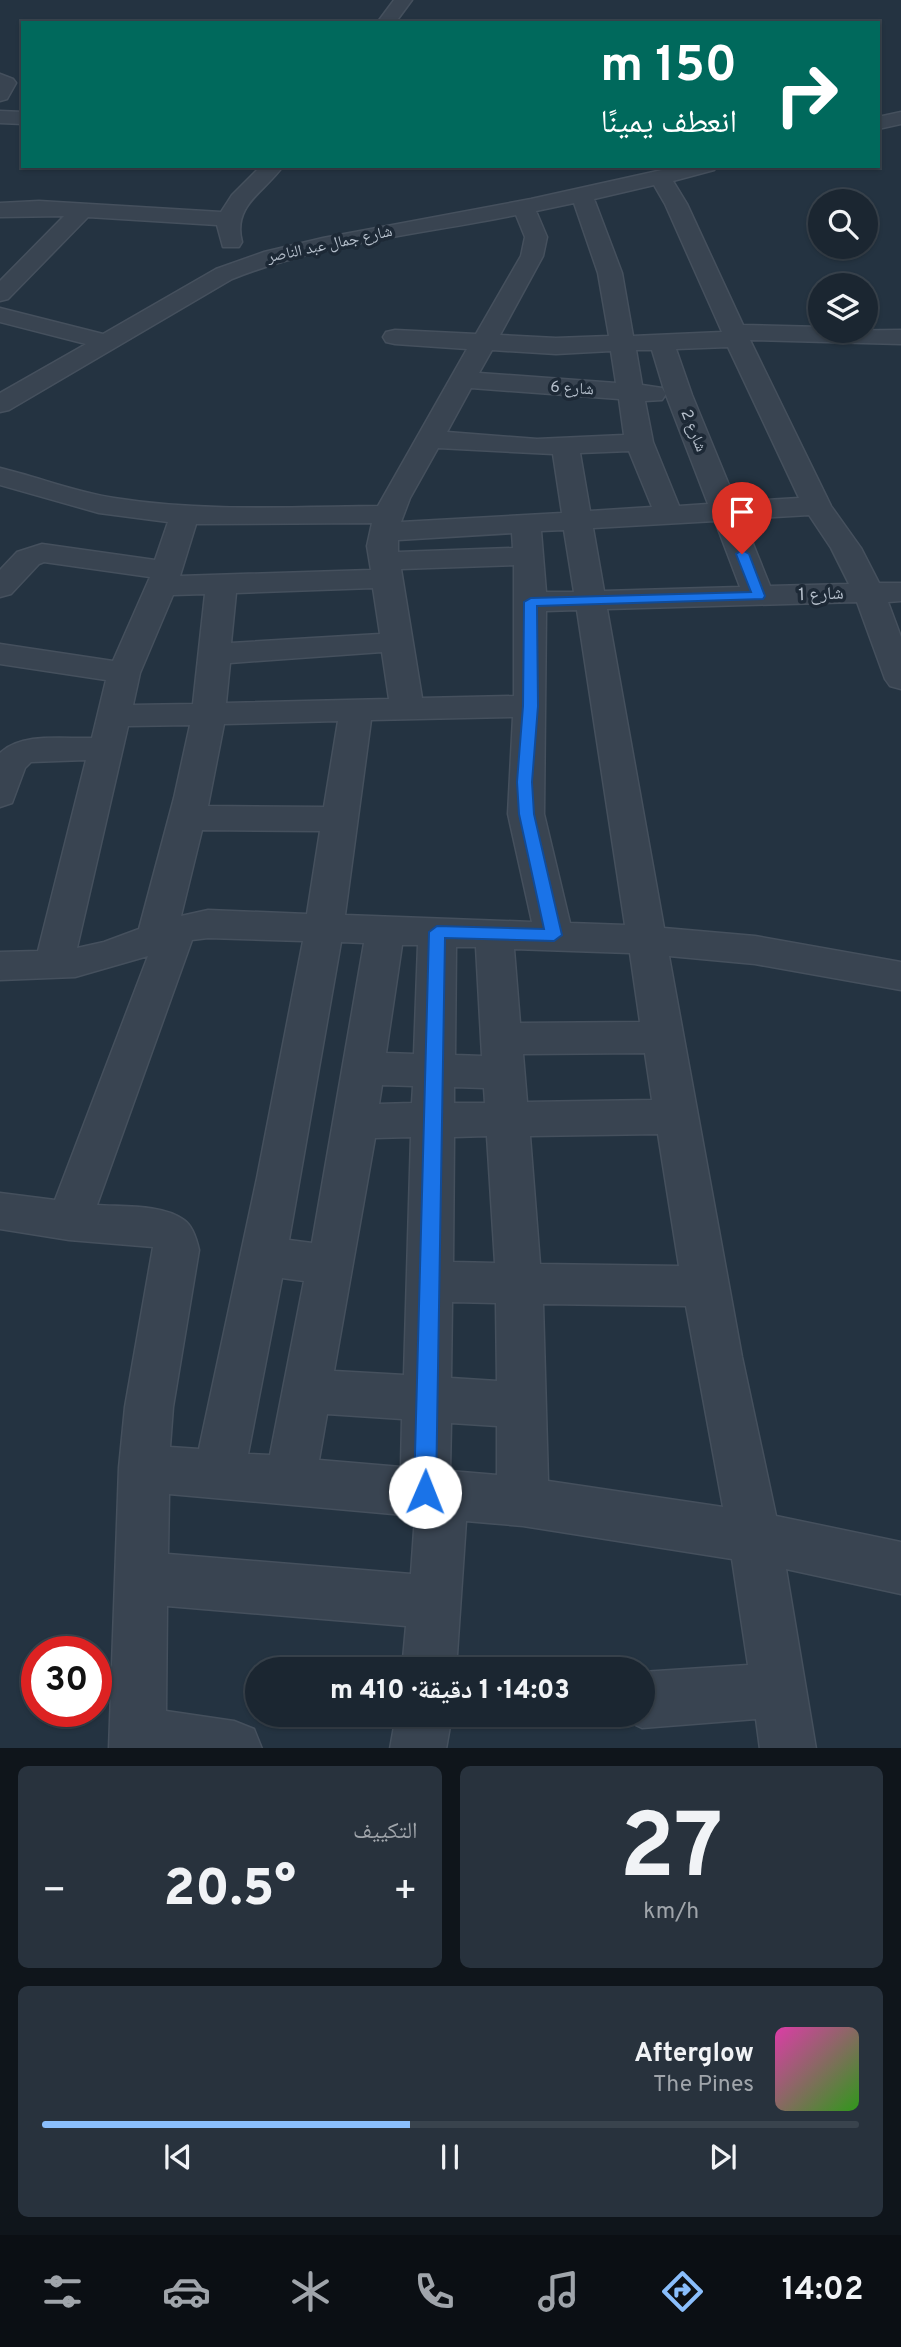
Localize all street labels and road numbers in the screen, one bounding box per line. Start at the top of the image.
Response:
street label: شارع جمال عبد الناصر [265,222,394,268]
street label: شارع 6 [549,377,595,401]
street label: شارع 2 [675,407,711,455]
street label: شارع 1 [798,583,844,607]

